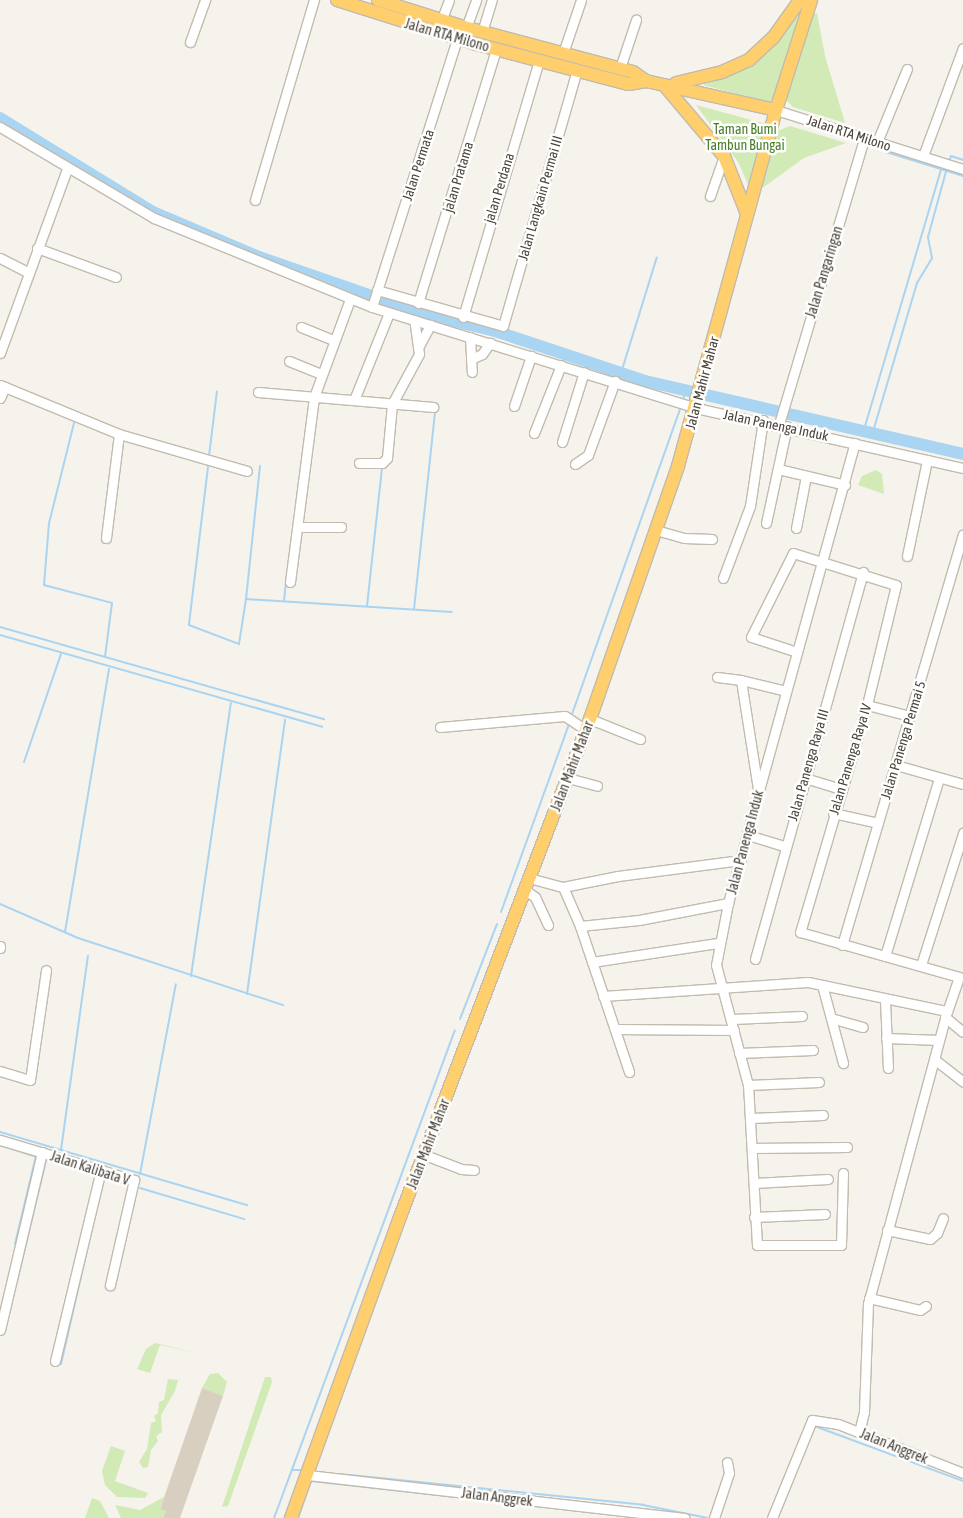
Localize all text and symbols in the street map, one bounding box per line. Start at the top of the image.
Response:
street label: Jalan RTA Milono [403,15,491,55]
street label: Jalan RTA Milono [805,112,893,154]
park label: Taman Bumi Tambun Bungai [705,121,785,154]
street label: Jalan Permata [399,127,437,203]
street label: Jalan Langkain Permai III [514,134,566,262]
street label: jalan Pratama [439,140,477,214]
street label: jalan Perdana [480,151,518,225]
street label: Jalan Pangaringan [802,224,846,320]
street label: Jalan Mahir Mahar [682,335,722,431]
street label: Jalan Panenga Induk [722,406,830,444]
street label: Jalan Panenga Permai 5 [877,679,929,801]
street label: Jalan Panenga Raya IV [825,702,875,816]
street label: Jalan Panenga Raya III [784,707,832,823]
street label: Jalan Mahir Mahar [547,719,597,813]
street label: Jalan Panenga Induk [723,788,767,896]
street label: Jalan Mahir Mahar [403,1097,453,1191]
street label: Jalan Kalibata V [48,1147,132,1189]
street label: Jalan Anggrek [857,1425,931,1467]
street label: Jalan Anggrek [460,1484,534,1510]

